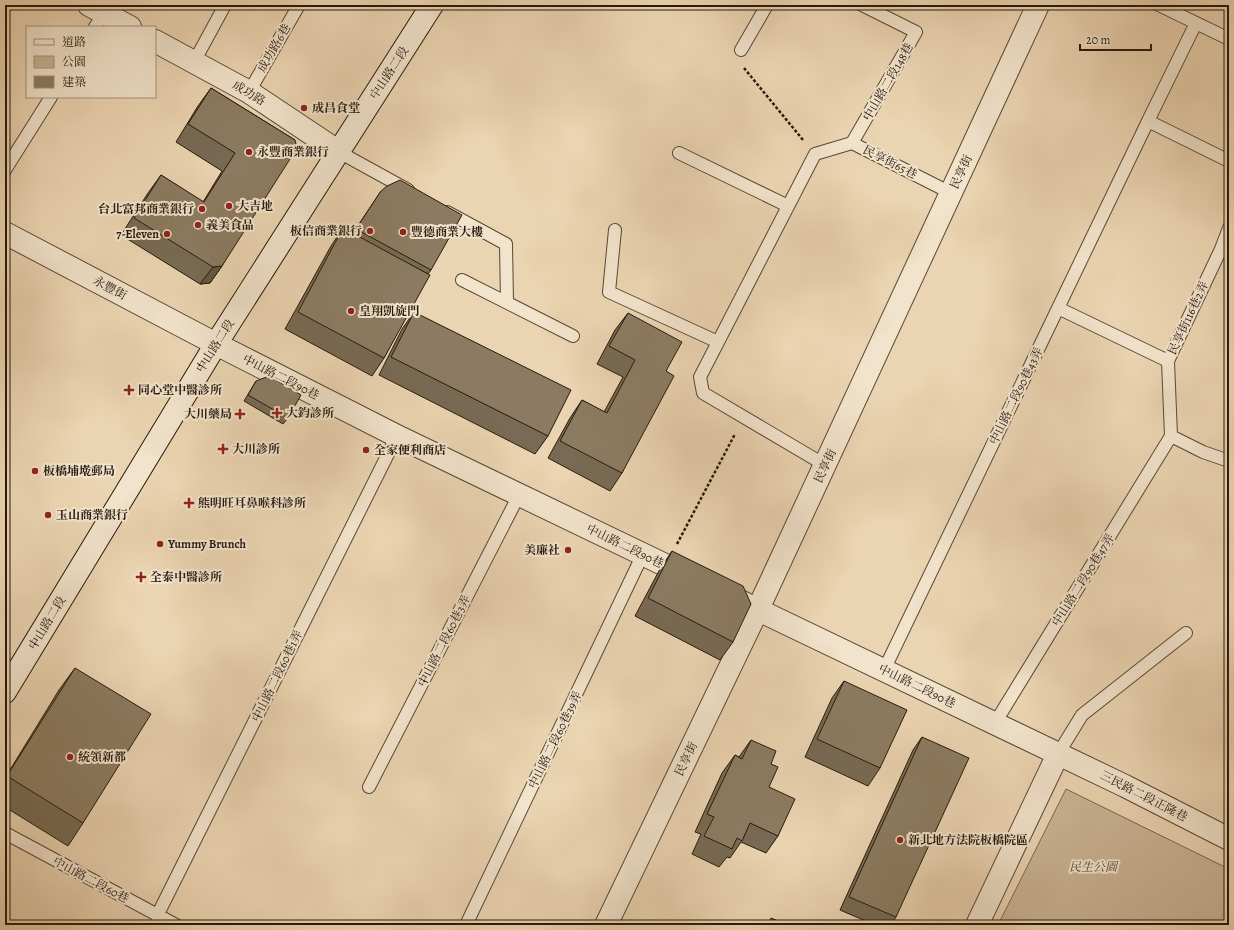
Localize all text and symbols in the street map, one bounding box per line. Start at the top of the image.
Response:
street label: 成功路6巷 [254,21,294,75]
legend [26,26,156,98]
scale bar [1080,26,1151,52]
text: 20 m [1086,32,1110,48]
text: 道路 [62,34,86,50]
street label: 中山路二段148巷 [859,40,917,124]
street label: 中山路二段 [366,43,412,103]
text: 公園 [62,54,86,70]
text: 建築 [62,74,86,90]
street label: 成功路 [229,77,269,109]
place label: 成昌食堂 [312,100,360,116]
marker: 成昌食堂 [299,103,309,113]
street label: 民享街65巷 [860,142,920,182]
place label: 永豐商業銀行 [257,144,329,160]
marker: 永豐商業銀行 [244,147,254,157]
street label: 民享街 [946,151,976,192]
place label: 大吉地 [237,198,273,214]
place label: 台北富邦商業銀行 [98,201,194,217]
marker: 大吉地 [224,201,234,211]
marker: 台北富邦商業銀行 [197,204,207,214]
place label: 義美食品 [206,217,254,233]
marker: 義美食品 [193,220,203,230]
place label: 板信商業銀行 [290,223,362,239]
place label: 豐德商業大樓 [411,224,483,240]
place label: 7-Eleven [116,226,159,242]
marker: 板信商業銀行 [365,226,375,236]
marker: 豐德商業大樓 [398,227,408,237]
marker: 7-Eleven [162,229,172,239]
street label: 永豐街 [90,272,131,304]
street label: 民享街116巷2弄 [1164,279,1212,357]
place label: 皇翔凱旋門 [359,303,419,319]
marker: 皇翔凱旋門 [346,306,356,316]
street label: 中山路二段 [192,316,238,376]
street label: 中山路二段90巷43弄 [986,345,1046,447]
street label: 中山路二段90巷 [240,351,322,403]
place label: 同心堂中醫診所 [138,382,222,398]
marker: 同心堂中醫診所 [123,384,135,396]
place label: 大鈞診所 [286,405,334,421]
place label: 大川藥局 [184,406,232,422]
marker: 大鈞診所 [271,407,283,419]
marker: 大川藥局 [235,409,245,419]
place label: 大川診所 [232,441,280,457]
place label: 全家便利商店 [374,442,446,458]
marker: 大川診所 [217,443,229,455]
marker: 全家便利商店 [361,445,371,455]
street label: 民享街 [810,445,840,486]
place label: 板橋埔墘郵局 [43,463,115,479]
marker: 板橋埔墘郵局 [30,466,40,476]
place label: 熊明旺耳鼻喉科診所 [198,495,306,511]
marker: 熊明旺耳鼻喉科診所 [183,497,195,509]
place label: 玉山商業銀行 [56,507,128,523]
marker: 玉山商業銀行 [43,510,53,520]
street label: 中山路二段90巷 [584,520,666,572]
street label: 中山路二段90巷47弄 [1048,531,1118,629]
place label: Yummy Brunch [167,536,246,552]
marker: Yummy Brunch [155,539,165,549]
place label: 美廉社 [524,542,560,558]
marker: 美廉社 [563,545,573,555]
place label: 全泰中醫診所 [150,569,222,585]
marker: 全泰中醫診所 [135,571,147,583]
street label: 中山路二段60巷3弄 [414,592,474,690]
street label: 中山路二段 [25,593,69,653]
street label: 中山路二段60巷1弄 [248,628,306,724]
street label: 中山路二段90巷 [876,660,958,712]
street label: 中山路二段60巷39弄 [524,689,586,791]
street label: 民享街 [671,738,702,779]
place label: 統領新都 [78,749,126,765]
marker: 統領新都 [65,752,75,762]
street label: 三民路二段正隆巷 [1098,767,1190,825]
place label: 新北地方法院板橋院區 [908,832,1028,848]
marker: 新北地方法院板橋院區 [895,835,905,845]
street label: 中山路二段60巷 [50,853,132,907]
park label: 民生公園 [1069,859,1119,875]

